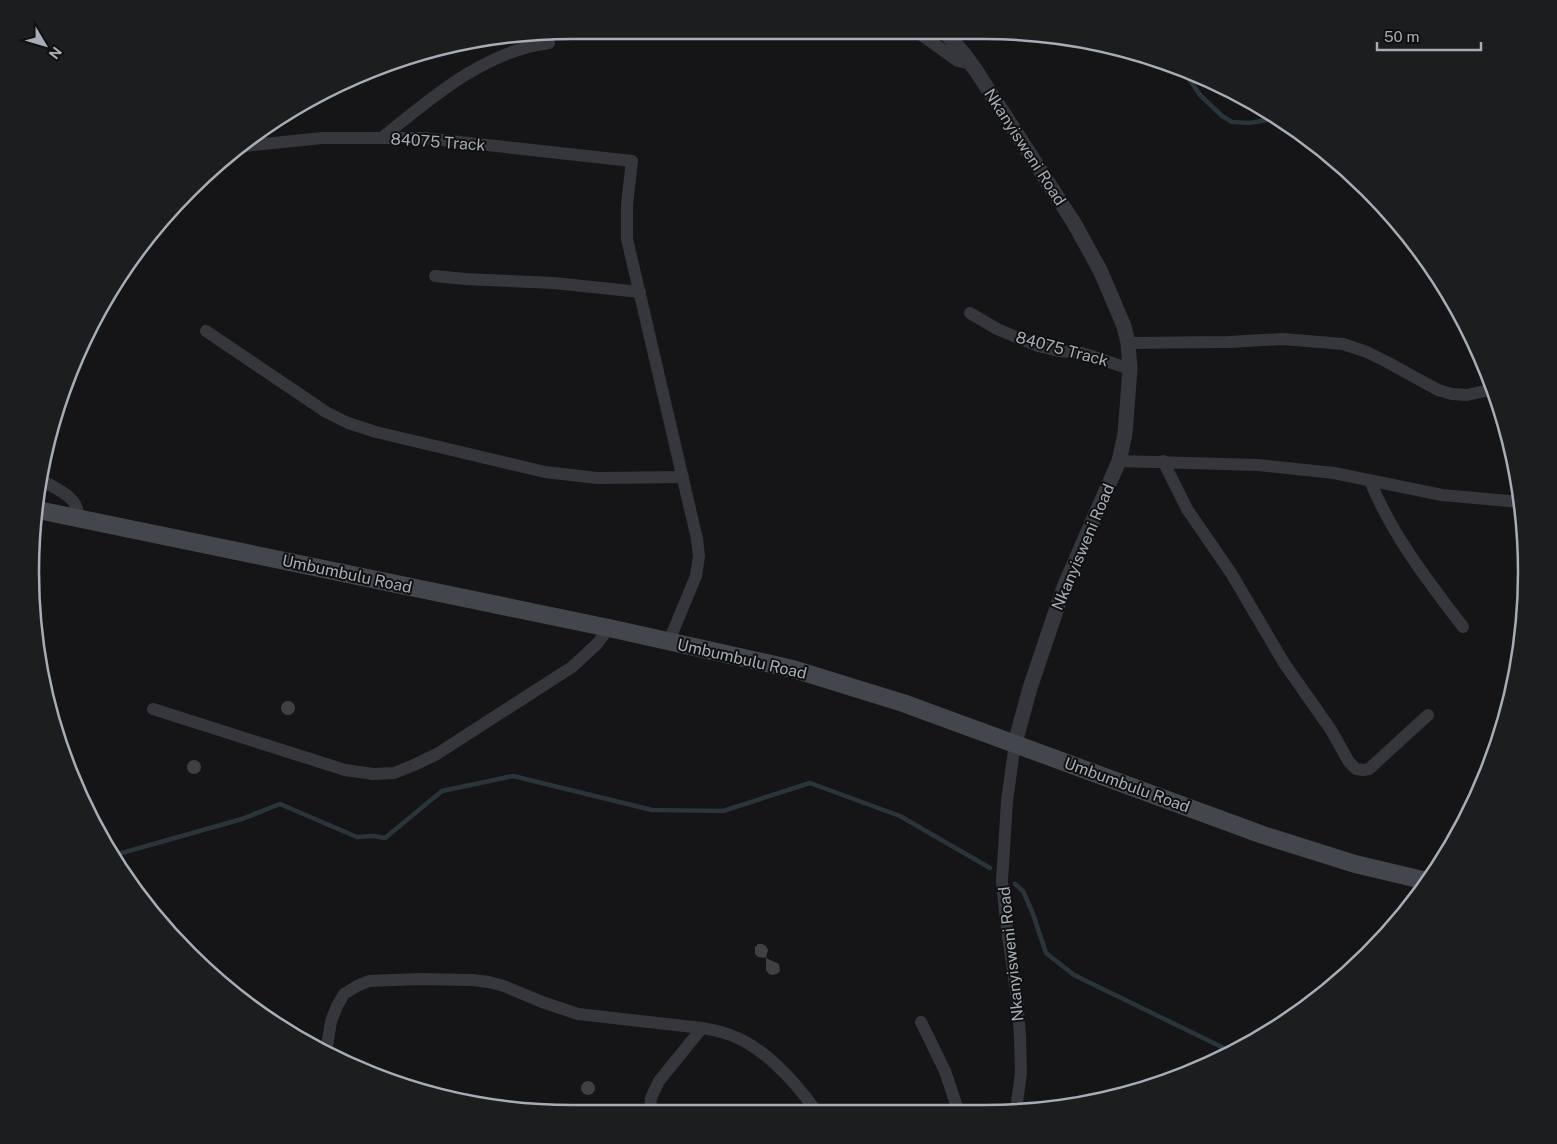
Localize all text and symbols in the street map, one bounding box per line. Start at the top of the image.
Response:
north arrow [20,20,70,70]
scale bar [1377,20,1481,52]
text: 50 m [1384,28,1419,45]
text: N [46,44,65,62]
street label: Nkanyisweni Road [980,85,1070,209]
street label: 84075 Track [390,129,486,155]
street label: 84075 Track [1014,328,1110,370]
street label: Nkanyisweni Road [1048,481,1118,613]
street label: Umbumbulu Road [280,551,414,597]
street label: Umbumbulu Road [675,635,809,683]
street label: Umbumbulu Road [1062,753,1192,817]
street label: Nkanyisweni Road [994,886,1028,1022]

